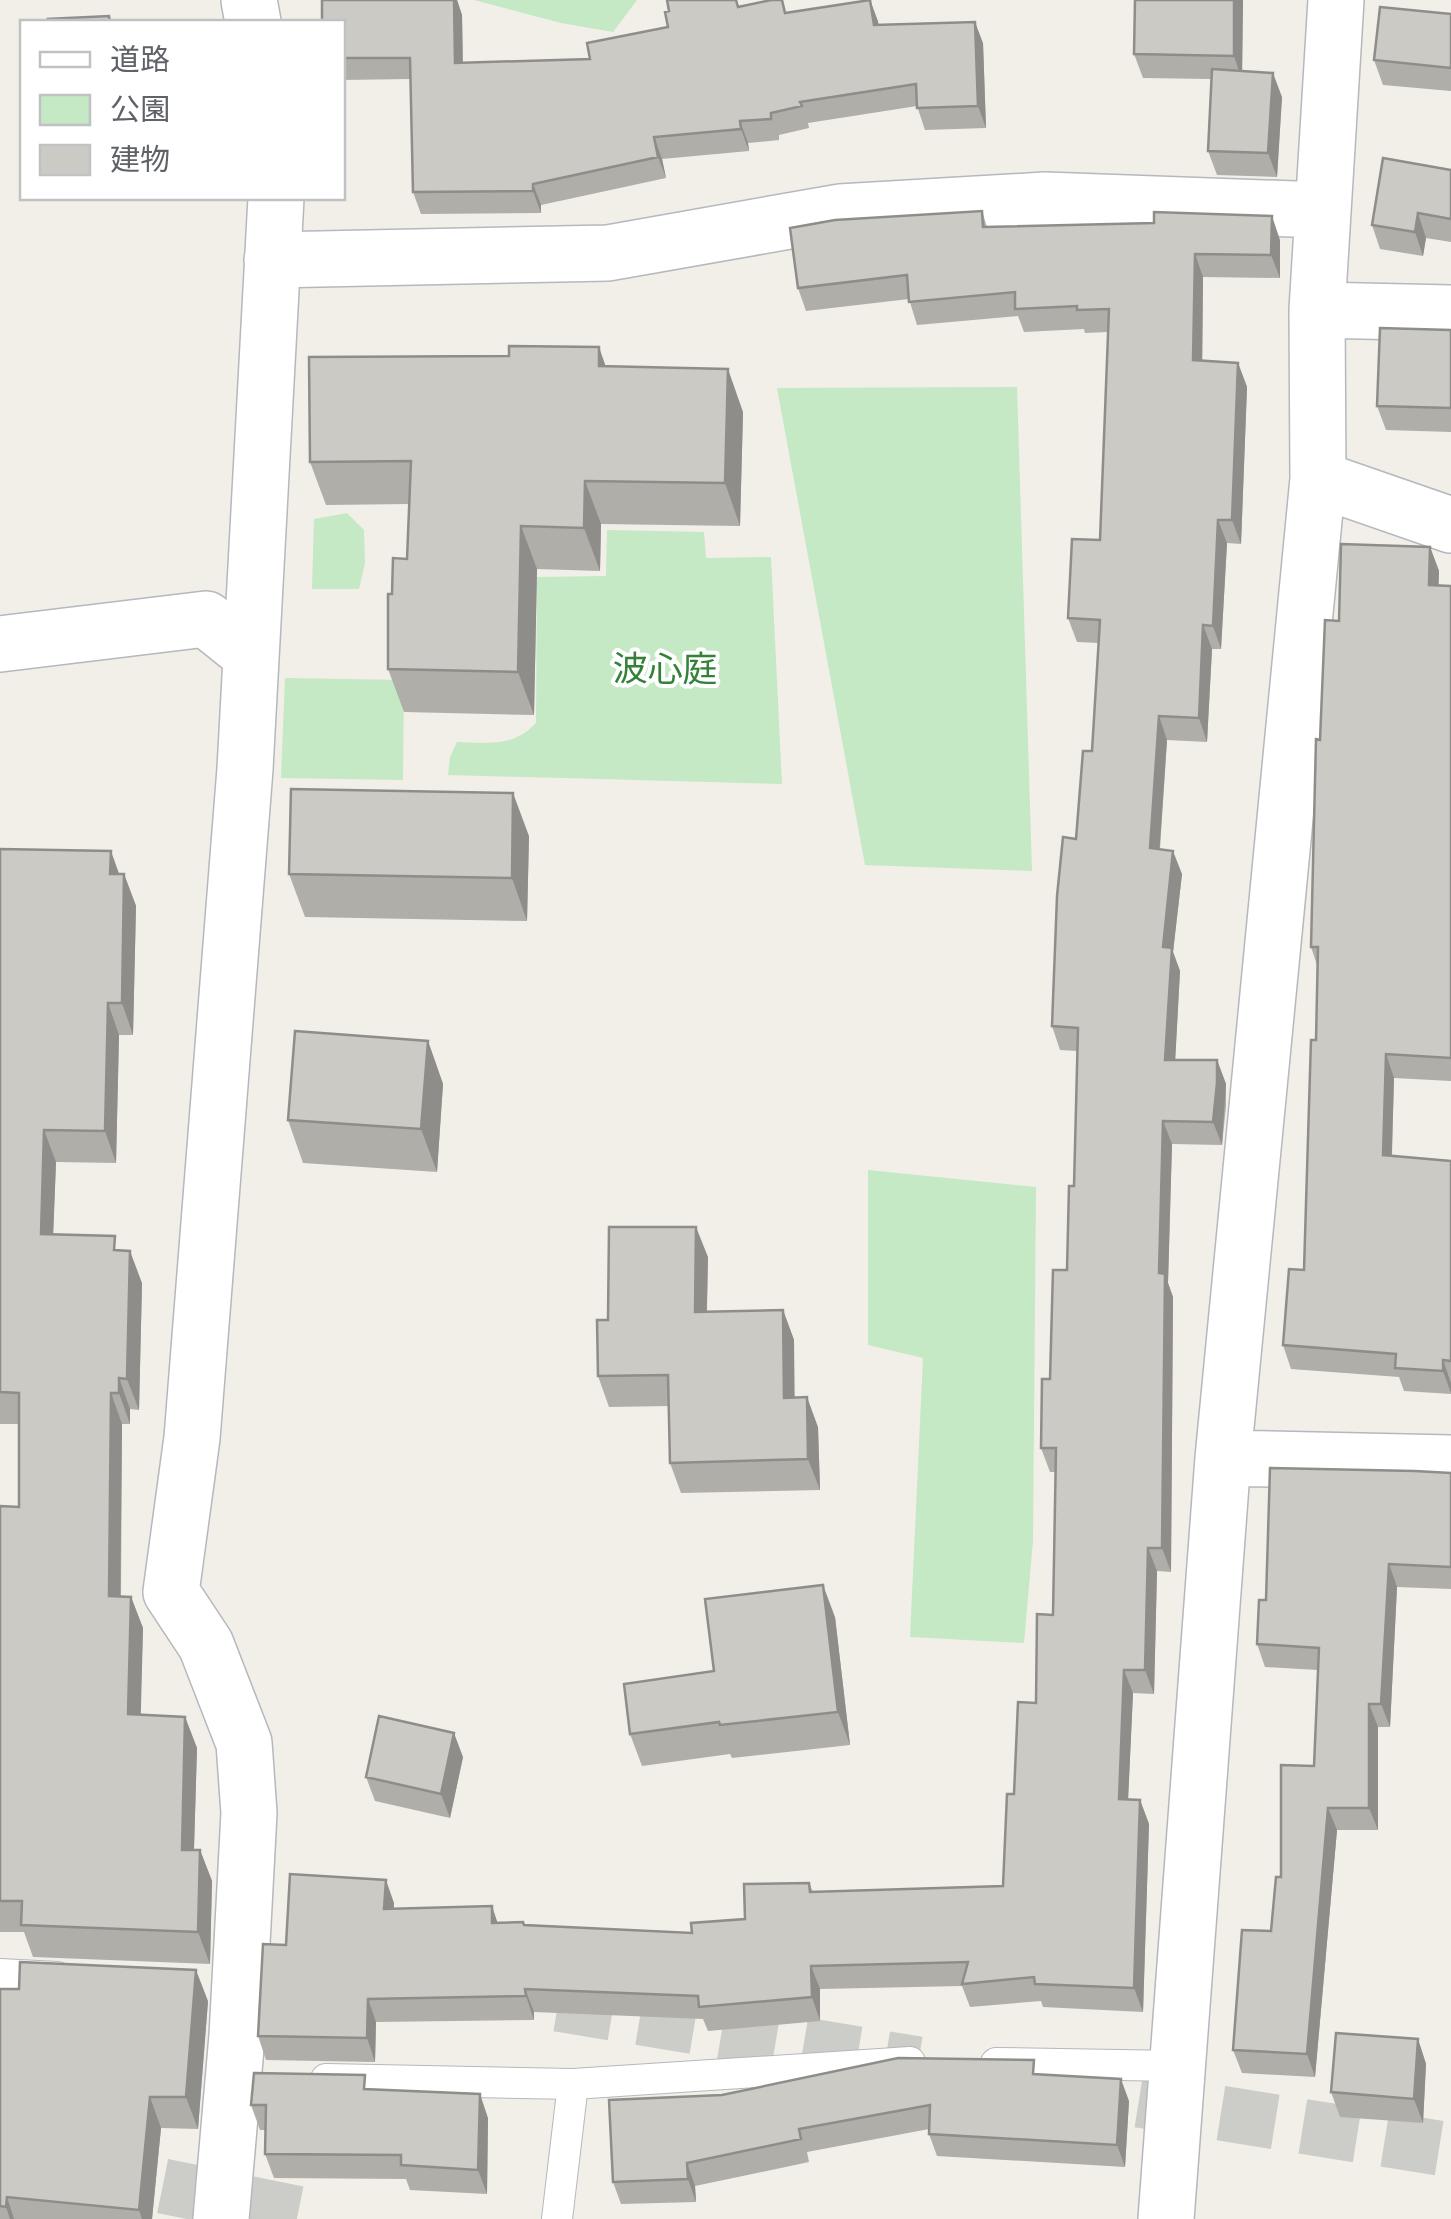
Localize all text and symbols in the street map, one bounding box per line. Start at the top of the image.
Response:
legend [20,20,345,200]
text: 道路 [110,42,170,79]
text: 公園 [110,92,170,129]
text: 建物 [110,142,170,179]
park label: 波心庭 [612,649,718,691]

